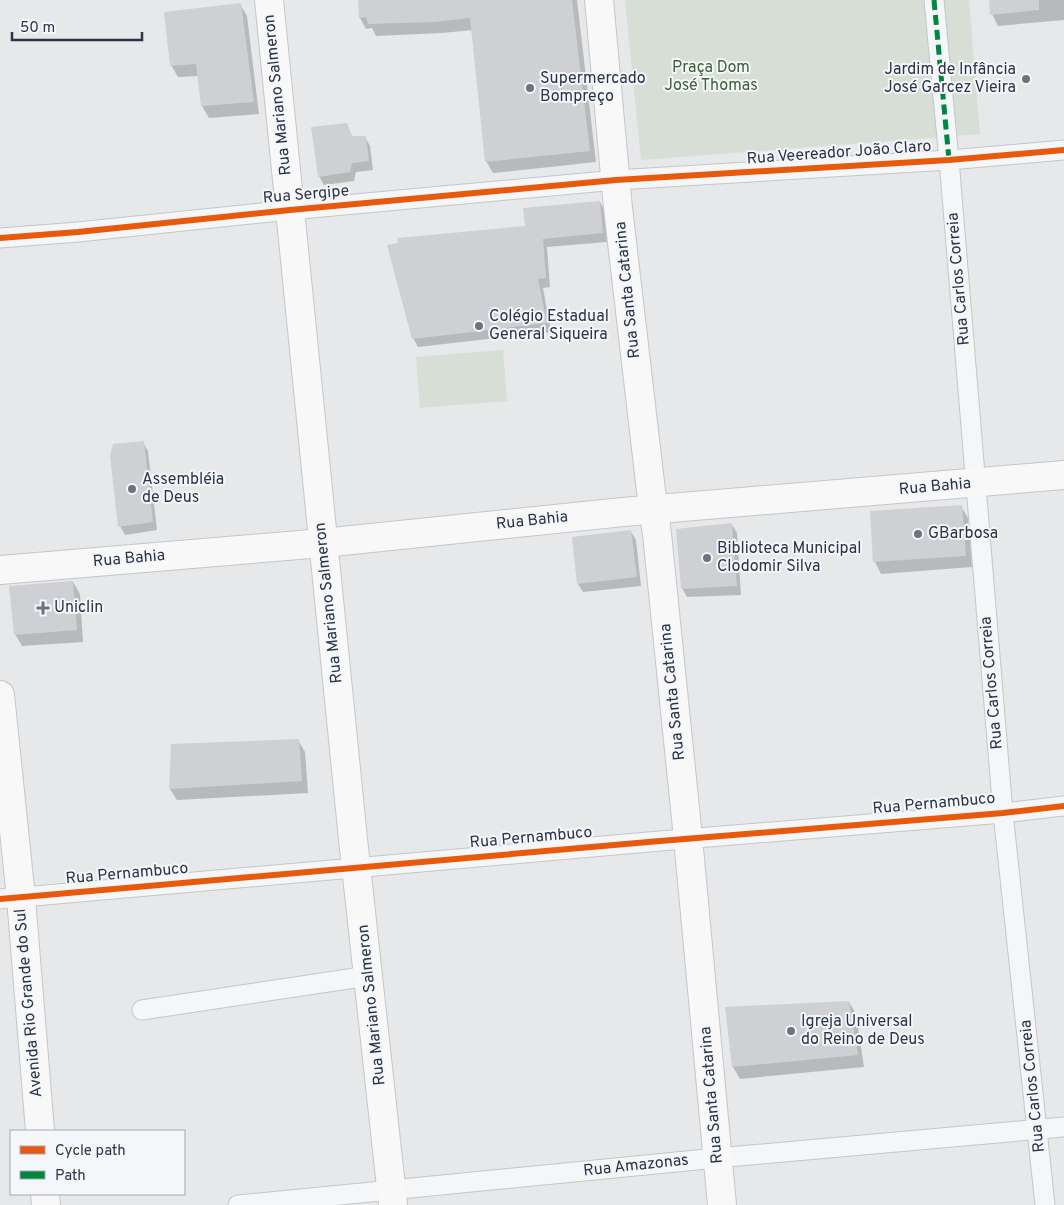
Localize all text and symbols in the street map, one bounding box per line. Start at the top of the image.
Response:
scale bar [12,10,142,42]
street label: Rua Mariano Salmeron [260,13,296,177]
text: 50 m [20,19,55,38]
park label: Praça Dom José Thomas [664,58,758,96]
place label: Jardim de Infância José Garcez Vieira [884,60,1016,98]
place label: Supermercado Bompreço [540,69,646,107]
marker: Jardim de Infância José Garcez Vieira [1020,73,1032,85]
marker: Supermercado Bompreço [524,82,536,94]
street label: Rua Veereador João Claro [746,137,932,169]
street label: Rua Sergipe [262,181,350,209]
street label: Rua Carlos Correia [943,212,975,346]
street label: Rua Santa Catarina [611,221,645,359]
place label: Colégio Estadual General Siqueira [489,307,609,345]
marker: Colégio Estadual General Siqueira [473,320,485,332]
place label: Assembléia de Deus [142,470,224,508]
street label: Rua Bahia [898,474,972,500]
marker: Assembléia de Deus [126,483,138,495]
street label: Rua Bahia [495,507,569,535]
street label: Rua Mariano Salmeron [311,521,347,685]
place label: GBarbosa [928,524,998,544]
marker: GBarbosa [912,528,924,540]
place label: Biblioteca Municipal Clodomir Silva [717,539,861,577]
street label: Rua Bahia [92,546,166,572]
marker: Biblioteca Municipal Clodomir Silva [701,552,713,564]
place label: Uniclin [54,598,103,618]
marker: Uniclin [36,601,50,615]
street label: Rua Carlos Correia [976,616,1008,750]
street label: Rua Santa Catarina [656,623,690,761]
street label: Rua Pernambuco [872,789,996,819]
street label: Rua Pernambuco [469,823,593,853]
street label: Rua Pernambuco [65,859,189,889]
street label: Avenida Rio Grande do Sul [11,908,47,1098]
street label: Rua Mariano Salmeron [354,923,390,1087]
place label: Igreja Universal do Reino de Deus [801,1012,925,1050]
street label: Rua Carlos Correia [1016,1019,1050,1153]
marker: Igreja Universal do Reino de Deus [785,1025,797,1037]
street label: Rua Santa Catarina [696,1026,728,1164]
legend [10,1130,185,1195]
text: Cycle path [55,1142,126,1161]
street label: Rua Amazonas [582,1151,690,1181]
text: Path [55,1167,86,1186]

